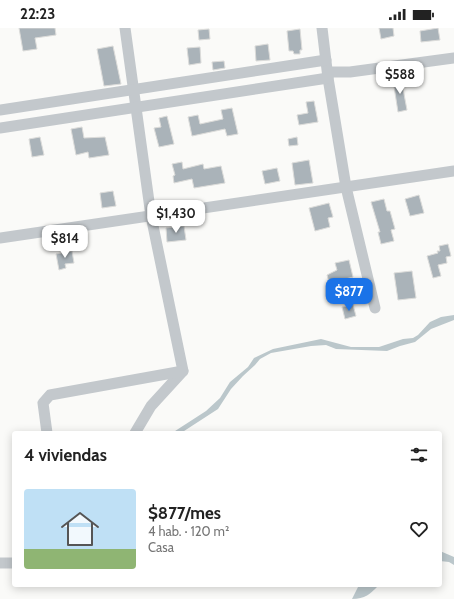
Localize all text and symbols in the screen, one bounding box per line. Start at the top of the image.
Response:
text: 22:23 [20,5,55,23]
pin: $588 [376,61,424,95]
text: $588 [385,66,415,82]
pin: $1,430 [143,200,209,234]
text: $1,430 [156,205,196,221]
pin: $814 [41,225,89,259]
text: $814 [51,230,79,246]
pin: $877 [325,278,373,312]
text: $877 [335,283,363,299]
icon: filters [408,444,430,466]
text: 4 viviendas [24,445,107,465]
text: $877/mes [148,503,221,523]
icon: home [56,505,104,553]
icon: heart [408,518,430,540]
text: 4 hab. · 120 m² [148,523,229,539]
text: Casa [148,539,174,555]

